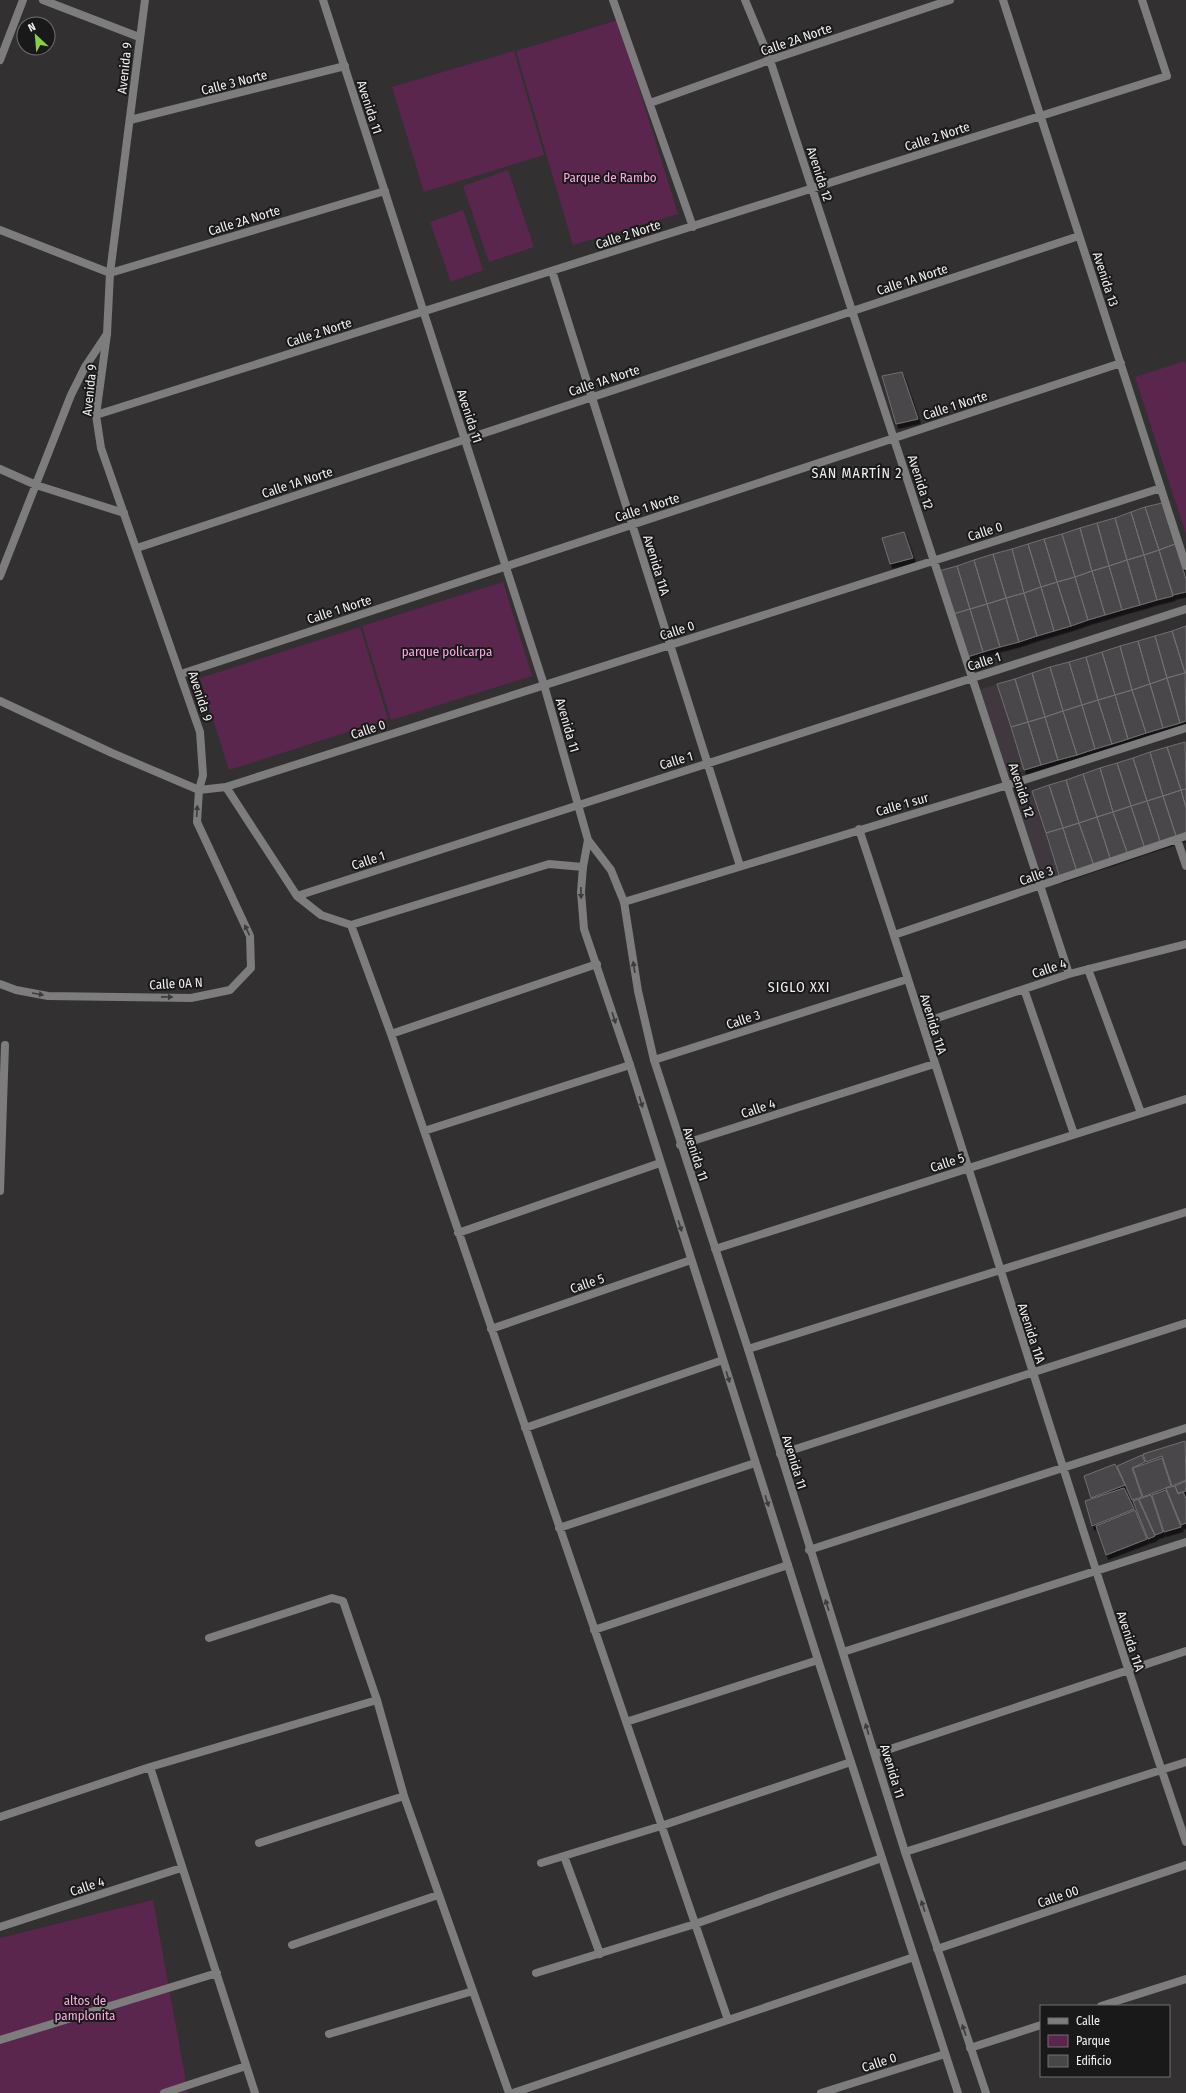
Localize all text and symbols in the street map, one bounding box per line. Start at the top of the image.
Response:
north arrow [16,16,56,56]
text: N [26,20,38,35]
street label: Calle 2A Norte [759,20,834,59]
street label: Avenida 9 [114,41,135,95]
street label: Calle 3 Norte [199,67,269,98]
street label: Avenida 11 [354,78,385,136]
street label: Calle 2 Norte [903,119,972,154]
street label: Avenida 12 [804,145,835,204]
park label: Parque de Rambo [563,170,657,185]
street label: Calle 2A Norte [206,202,282,239]
street label: Calle 2 Norte [594,217,663,252]
street label: Avenida 13 [1090,250,1121,308]
street label: Calle 1A Norte [875,261,950,298]
street label: Calle 2 Norte [285,315,354,350]
street label: Calle 1A Norte [567,362,642,399]
street label: Avenida 9 [79,363,100,417]
street label: Avenida 11 [454,387,485,445]
street label: Calle 1 Norte [921,388,989,423]
street label: Avenida 12 [905,453,936,512]
street label: Calle 1A Norte [260,464,335,501]
district label: SAN MARTÍN 2 [812,464,902,482]
street label: Calle 1 Norte [613,490,681,525]
street label: Calle 0 [966,519,1005,544]
street label: Avenida 11A [640,533,673,597]
street label: Calle 1 Norte [305,592,373,627]
street label: Calle 0 [658,618,697,643]
park label: parque policarpa [402,644,492,659]
street label: Calle 1 [966,649,1003,674]
street label: Avenida 9 [185,669,216,723]
street label: Avenida 11 [553,696,582,754]
street label: Calle 0 [349,717,388,742]
street label: Calle 1 [658,748,695,773]
street label: Avenida 12 [1006,761,1037,820]
street label: Calle 1 sur [874,790,931,819]
one-way arrow [194,804,200,817]
street label: Calle 1 [350,848,387,873]
street label: Calle 3 [1017,863,1055,888]
one-way arrow [578,887,584,900]
one-way arrow [244,924,250,935]
street label: Calle 4 [1030,956,1068,981]
one-way arrow [631,961,637,973]
street label: Calle 0A N [149,975,203,992]
district label: SIGLO XXI [768,979,830,996]
one-way arrow [32,991,44,997]
street label: Avenida 11A [917,992,950,1056]
one-way arrow [161,994,174,1000]
street label: Calle 3 [724,1007,762,1032]
one-way arrow [611,1012,617,1024]
street label: Calle 4 [739,1096,777,1121]
one-way arrow [638,1097,644,1109]
street label: Avenida 11 [680,1125,711,1183]
street label: Calle 5 [928,1150,966,1175]
one-way arrow [677,1221,683,1233]
street label: Calle 5 [568,1271,606,1296]
street label: Avenida 11A [1015,1301,1048,1365]
one-way arrow [725,1371,731,1383]
street label: Avenida 11 [779,1433,810,1491]
one-way arrow [765,1495,771,1507]
one-way arrow [824,1599,830,1611]
street label: Avenida 11A [1114,1609,1147,1673]
one-way arrow [864,1723,870,1735]
street label: Avenida 11 [877,1742,908,1800]
street label: Calle 4 [68,1874,106,1899]
street label: Calle 00 [1036,1882,1081,1910]
one-way arrow [920,1900,926,1912]
park label: altos de pamplonita [55,1993,115,2023]
legend [1040,2005,1170,2077]
text: Calle [1076,2014,1100,2028]
one-way arrow [960,2023,966,2035]
text: Parque [1076,2034,1110,2048]
street label: Calle 0 [860,2050,899,2075]
text: Edificio [1076,2054,1112,2068]

